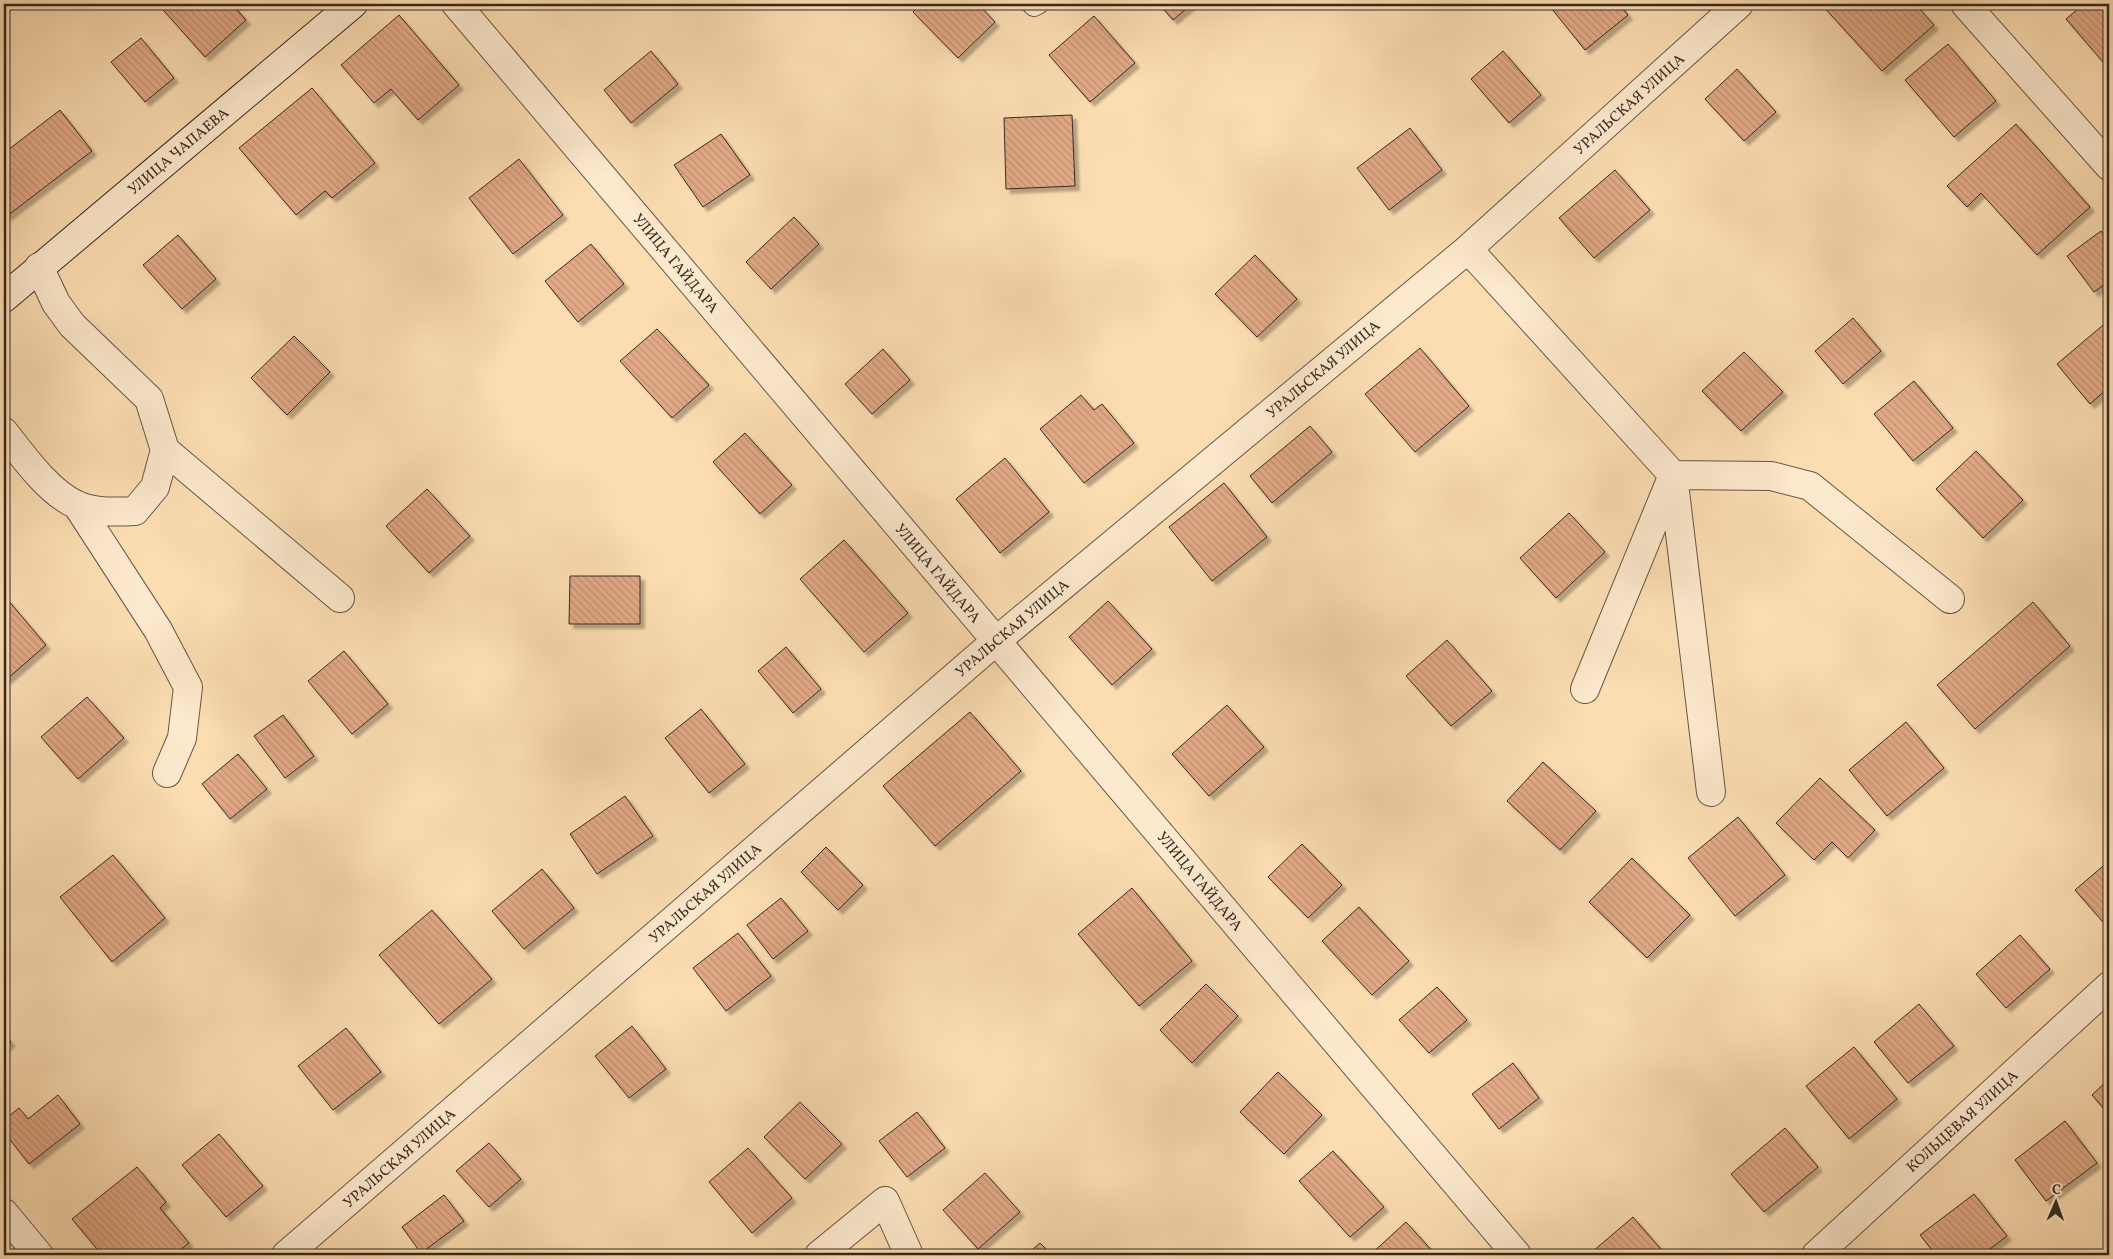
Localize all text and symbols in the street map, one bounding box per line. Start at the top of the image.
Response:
street label: УРАЛЬСКАЯ УЛИЦА [1570,49,1690,161]
street label: УЛИЦА ЧАПАЕВА [124,103,234,201]
street label: УЛИЦА ГАЙДАРА [627,210,723,319]
street label: УРАЛЬСКАЯ УЛИЦА [1263,316,1386,424]
street label: УЛИЦА ГАЙДАРА [889,520,985,629]
street label: УРАЛЬСКАЯ УЛИЦА [952,575,1075,683]
street label: УЛИЦА ГАЙДАРА [1151,828,1247,937]
street label: УРАЛЬСКАЯ УЛИЦА [645,839,767,949]
street label: КОЛЬЦЕВАЯ УЛИЦА [1902,1066,2024,1178]
street label: УРАЛЬСКАЯ УЛИЦА [339,1104,461,1214]
north arrow [2030,1176,2080,1226]
text: С [2052,1181,2061,1200]

